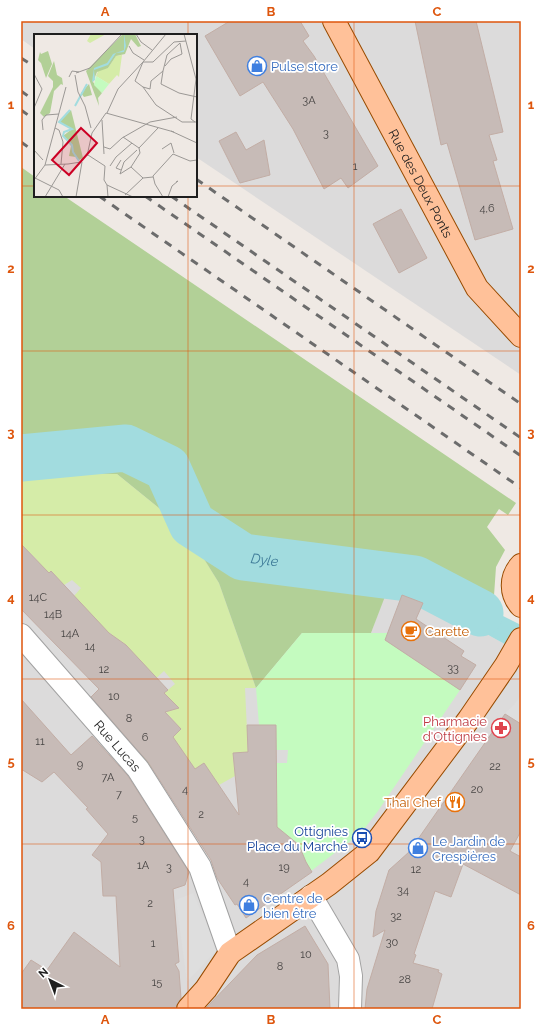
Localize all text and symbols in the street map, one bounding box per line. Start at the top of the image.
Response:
text: A [101,4,110,19]
text: B [267,4,276,19]
text: C [433,4,442,19]
inset map [34,34,197,197]
shop icon: Pulse store [246,55,268,77]
place label: Pulse store [271,59,338,74]
house number: 3A [302,94,316,107]
text: 1 [8,97,15,112]
text: 1 [528,97,535,112]
house number: 3 [323,127,329,140]
street label: Rue des Deux Ponts [385,127,456,240]
house number: 1 [353,160,358,173]
house number: 4,6 [479,202,495,215]
text: 2 [7,261,15,276]
text: 2 [527,261,535,276]
text: 3 [7,425,15,440]
text: 3 [527,425,535,440]
water label: Dyle [250,550,280,570]
text: 4 [7,590,15,605]
text: 4 [527,590,535,605]
house number: 14C [29,591,48,604]
house number: 14B [44,608,62,621]
cafe icon: Carette [400,620,422,642]
place label: Carette [425,624,470,639]
house number: 14A [61,627,80,640]
house number: 14 [85,640,95,653]
house number: 33 [447,662,459,675]
house number: 12 [99,663,109,676]
house number: 10 [108,690,120,703]
house number: 8 [126,712,132,725]
place label: Pharmacie d'Ottignies [423,714,487,744]
street label: Rue Lucas [91,717,144,775]
pharmacy icon: Pharmacie d'Ottignies [490,717,512,739]
house number: 6 [142,731,149,744]
house number: 11 [35,735,45,748]
text: 5 [7,754,15,769]
text: 5 [527,754,535,769]
house number: 9 [77,758,83,771]
house number: 22 [489,760,501,773]
house number: 7A [102,771,115,784]
house number: 4 [182,783,188,796]
house number: 20 [471,783,483,796]
house number: 7 [116,788,122,801]
restaurant icon: Thaï Chef [444,791,466,813]
place label: Thaï Chef [384,795,442,810]
house number: 2 [198,808,204,821]
house number: 5 [132,811,138,824]
place label: Ottignies Place du Marché [247,824,348,854]
bus stop icon: Ottignies Place du Marché [351,827,373,849]
house number: 3 [139,833,145,846]
place label: Le Jardin de Crespières [432,834,506,864]
shop icon: Le Jardin de Crespières [407,837,429,859]
house number: 1A [137,859,150,872]
house number: 3 [166,861,172,874]
house number: 19 [278,861,290,874]
house number: 12 [411,863,421,876]
house number: 4 [243,875,249,888]
house number: 34 [397,884,409,897]
place label: Centre de bien être [263,891,323,921]
shop icon: Centre de bien être [238,894,260,916]
house number: 2 [147,897,153,910]
house number: 32 [390,910,402,923]
text: 6 [7,918,15,933]
text: 6 [527,918,535,933]
house number: 30 [386,936,399,949]
house number: 1 [151,937,156,950]
house number: 10 [300,948,312,961]
north arrow [30,960,70,1000]
house number: 8 [277,960,283,973]
text: N [36,965,51,981]
house number: 28 [399,973,411,986]
house number: 15 [152,976,162,989]
text: A [101,1012,110,1027]
text: B [267,1012,276,1027]
text: C [433,1012,442,1027]

